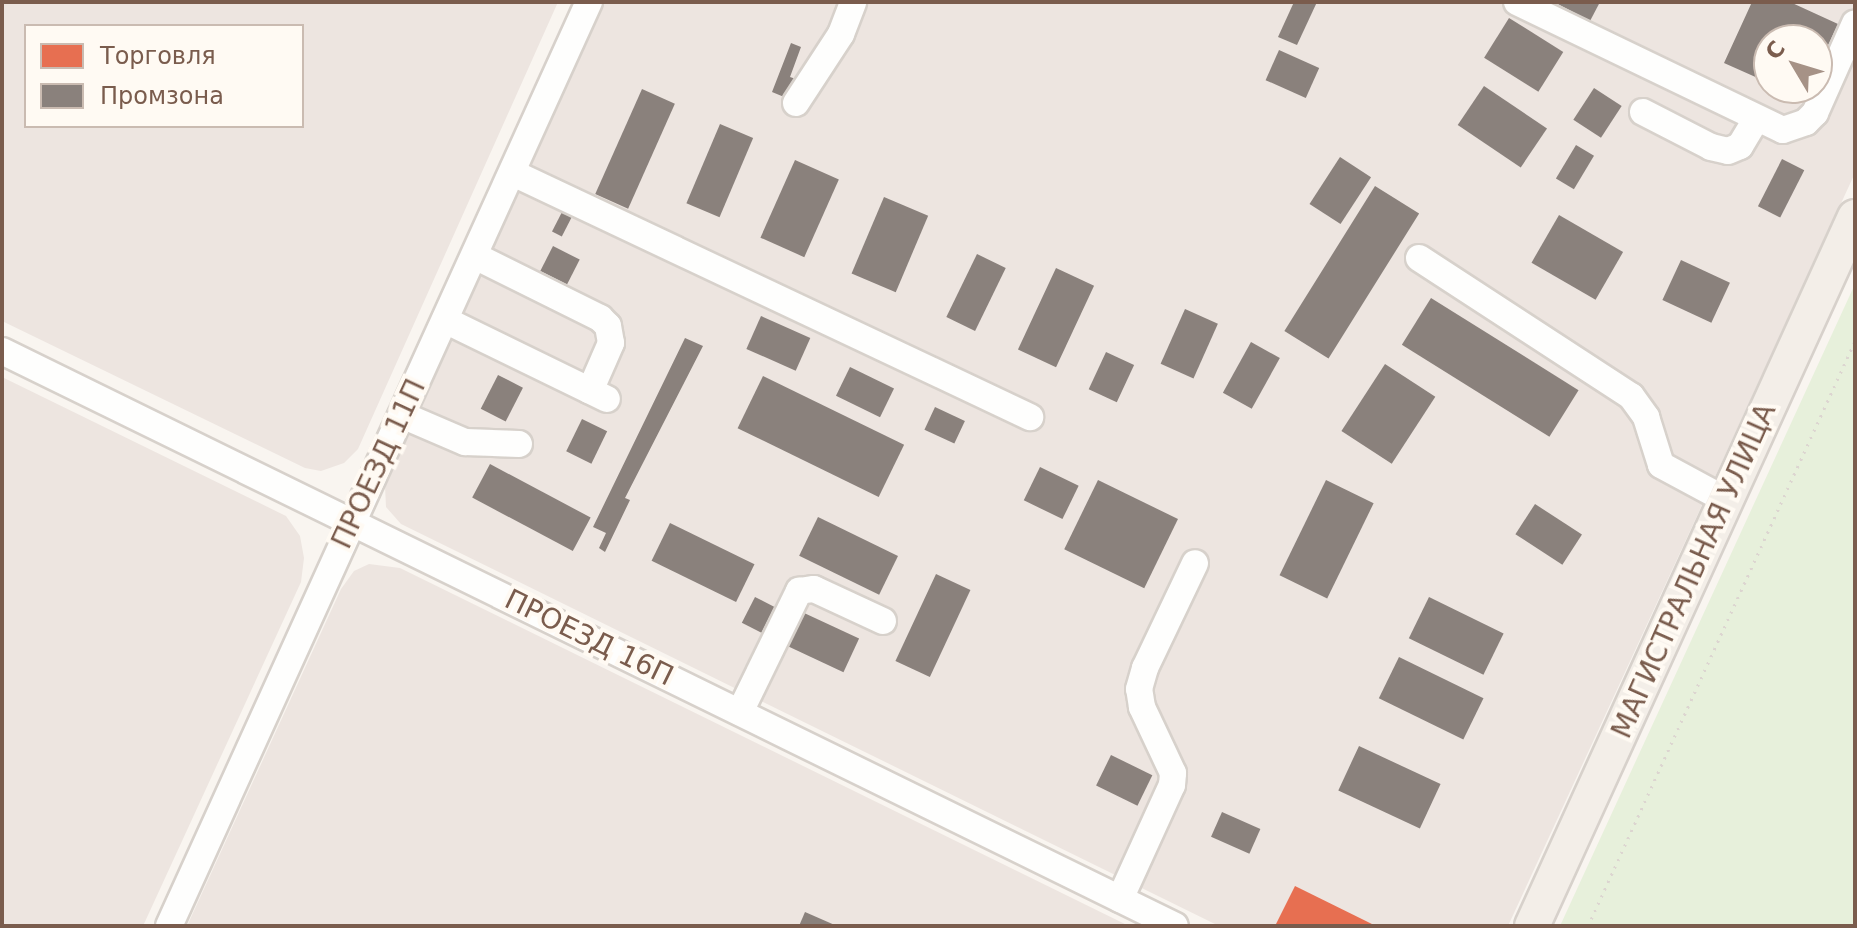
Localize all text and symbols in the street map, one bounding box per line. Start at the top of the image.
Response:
legend [24,24,304,128]
north arrow [1753,24,1833,104]
text: С [1760,36,1790,64]
text: Торговля [100,42,216,70]
text: Промзона [100,82,224,110]
street label: ПРОЕЗД 11П [325,374,433,554]
street label: МАГИСТРАЛЬНАЯ УЛИЦА [1605,398,1783,744]
street label: ПРОЕЗД 16П [499,583,679,693]

